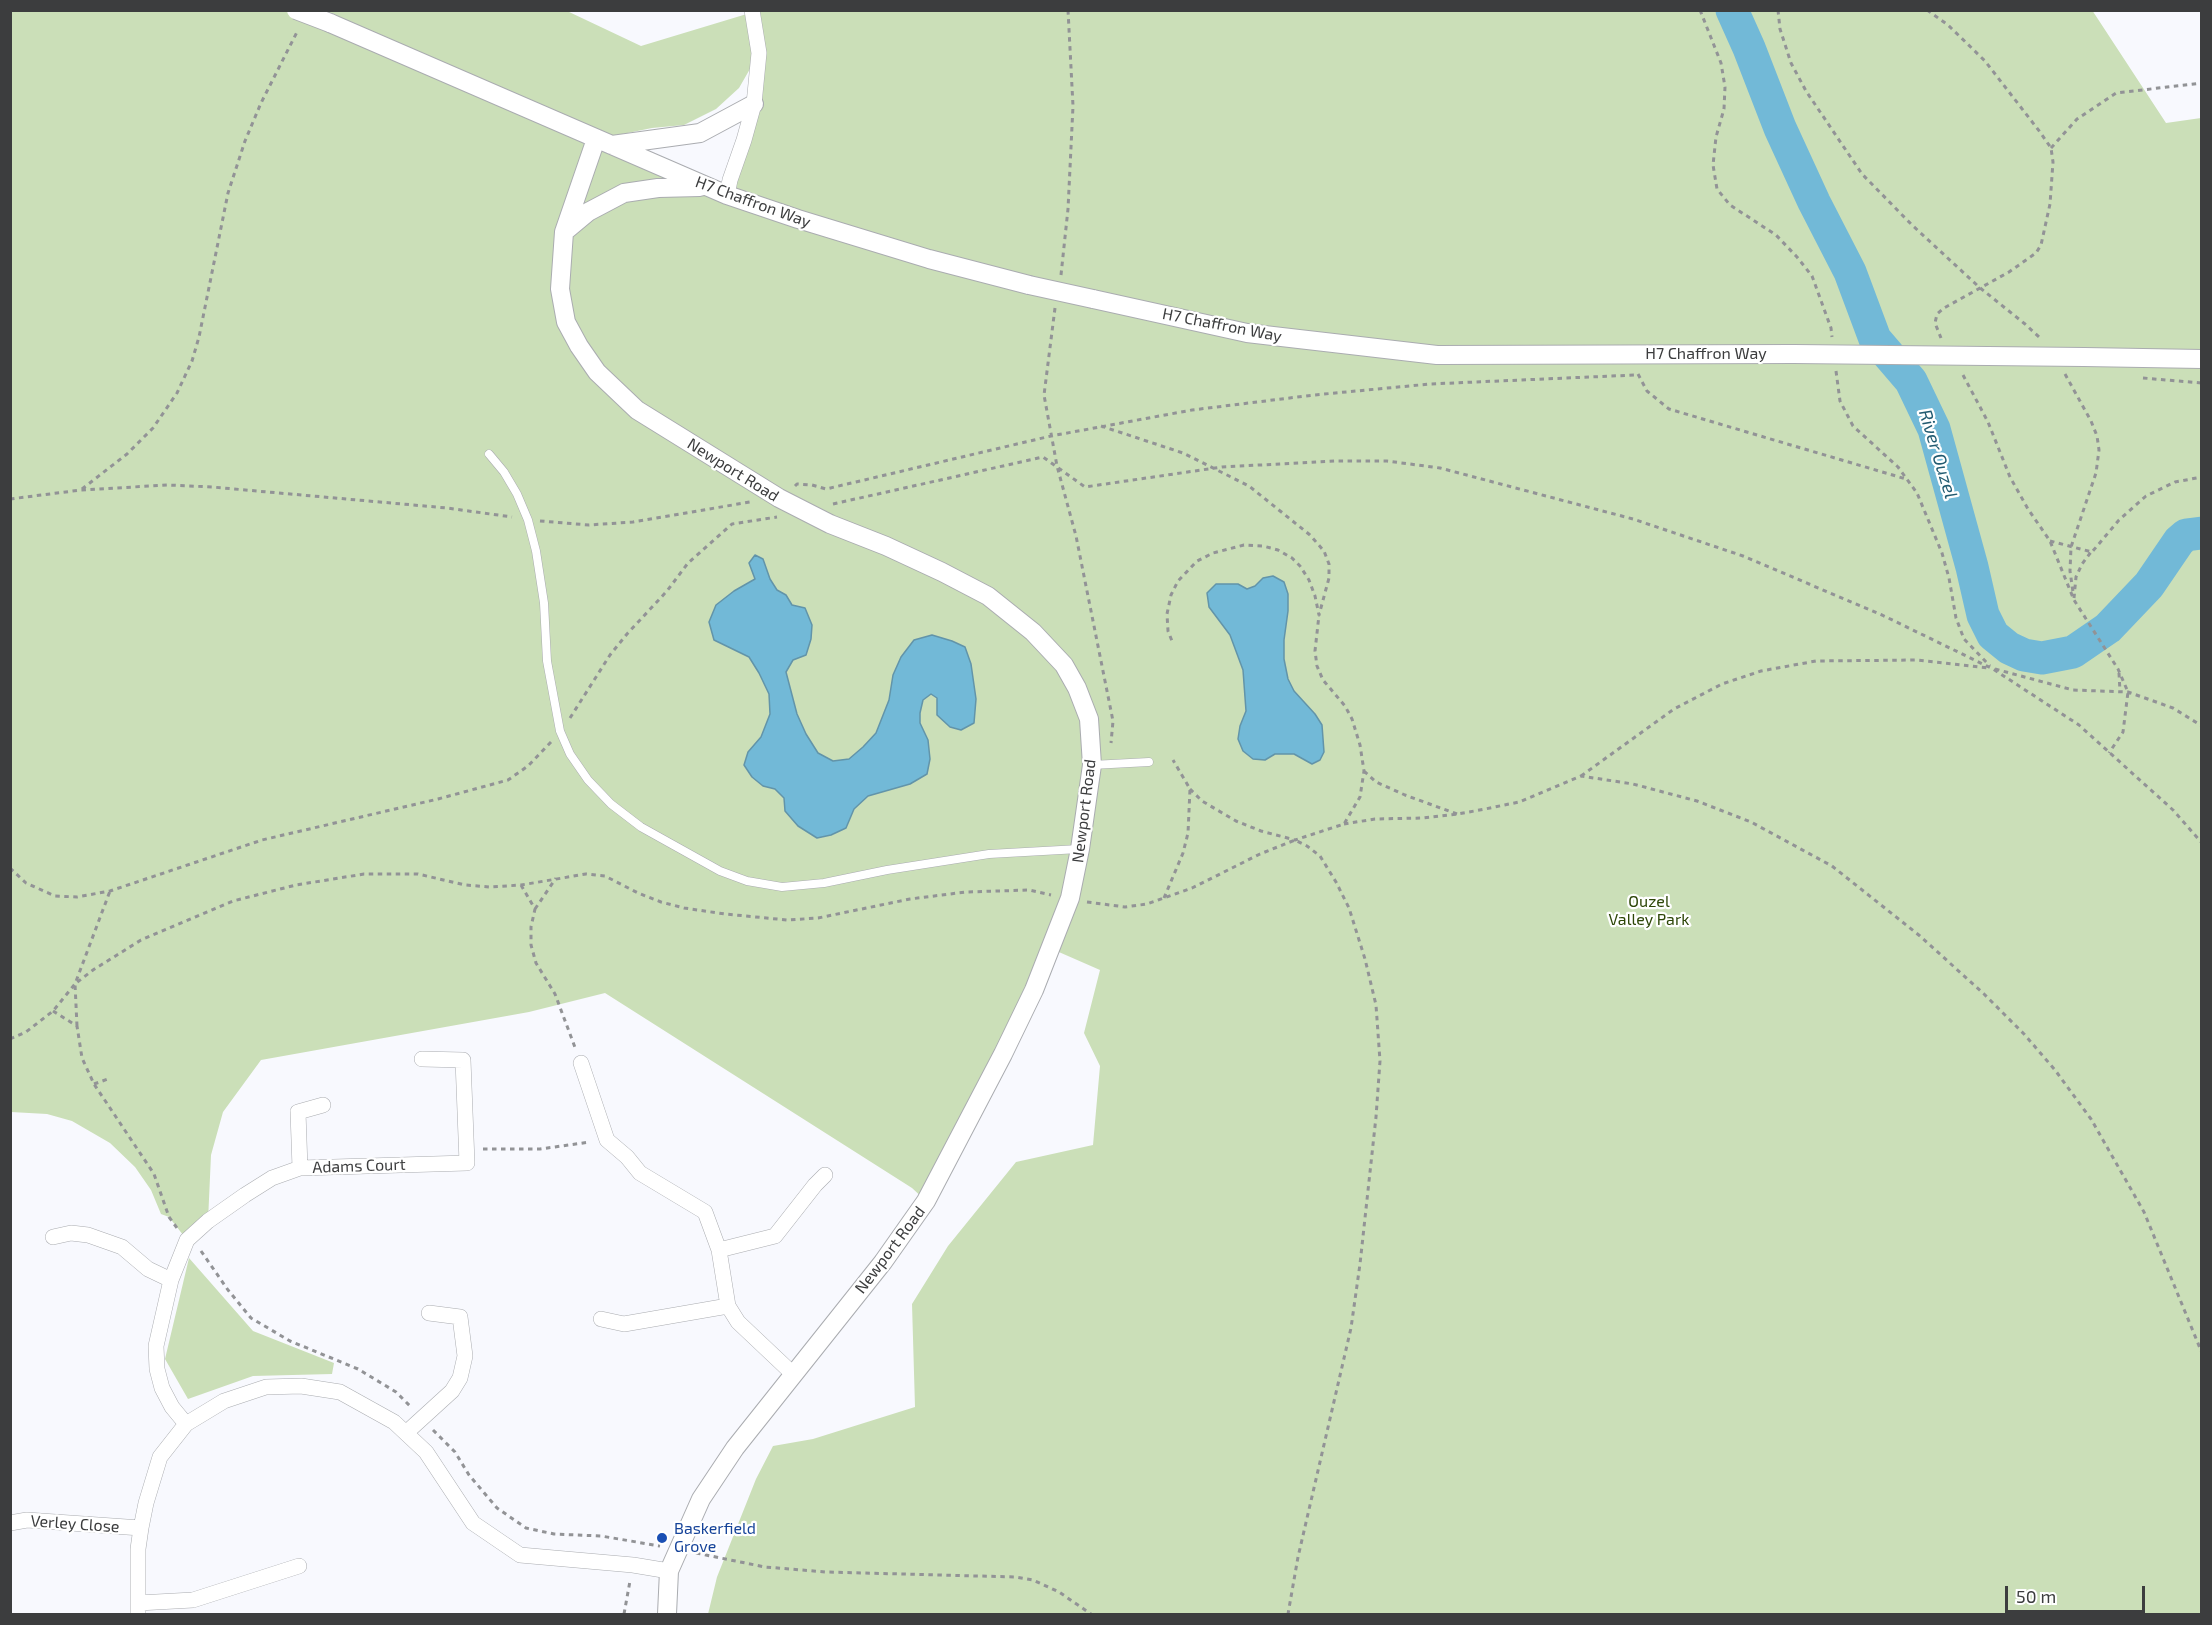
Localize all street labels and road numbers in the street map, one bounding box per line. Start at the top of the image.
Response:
street label: H7 Chaffron Way [693,172,813,232]
street label: H7 Chaffron Way [1161,304,1283,346]
street label: H7 Chaffron Way [1645,344,1767,364]
street label: Newport Road [684,434,782,506]
street label: Newport Road [1068,758,1100,864]
street label: Adams Court [312,1155,406,1177]
street label: Newport Road [851,1203,929,1297]
street label: Verley Close [30,1511,120,1537]

